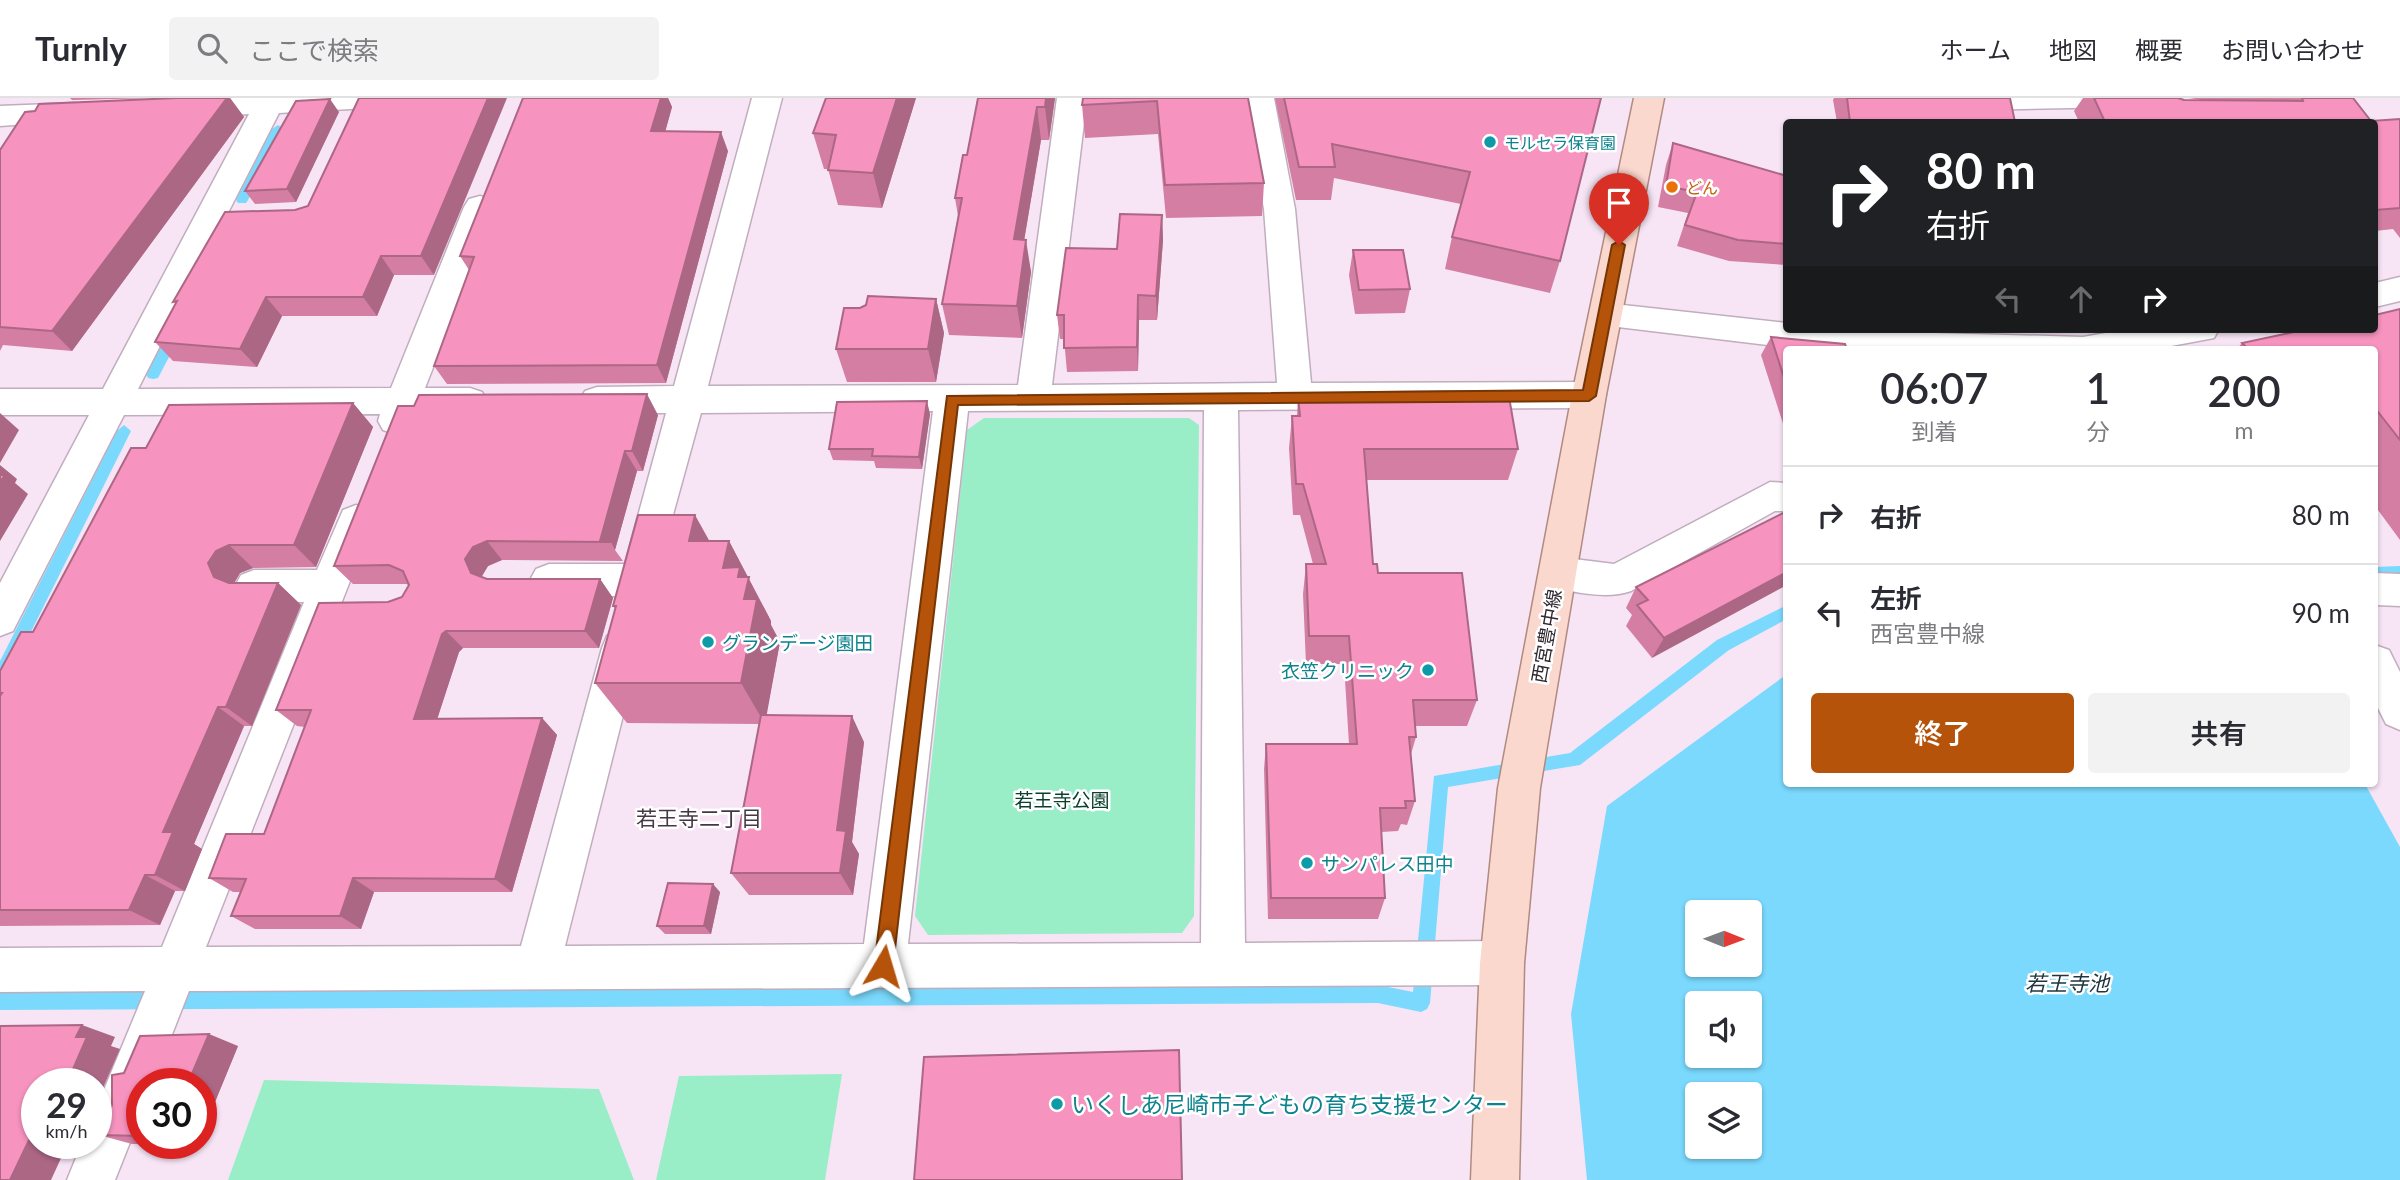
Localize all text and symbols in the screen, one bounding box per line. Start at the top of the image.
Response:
search box [169,17,659,80]
text: Turnly [35,28,127,68]
icon: search [193,29,231,67]
text: ここで検索 [249,34,379,66]
text: ホーム [1940,35,2011,64]
text: 地図 [2049,35,2097,64]
text: 概要 [2135,35,2183,64]
text: お問い合わせ [2221,35,2365,64]
place label: モルセラ保育園 [1504,133,1616,152]
marker: モルセラ保育園 [1482,134,1498,150]
text: 80 m [1926,141,2036,199]
icon: right [1811,147,1902,238]
pin [1589,173,1649,245]
place label: どん [1686,178,1718,197]
marker: どん [1664,179,1680,195]
icon: arrive [1600,184,1638,222]
text: 右折 [1926,205,1990,244]
icon: left [1989,280,2027,318]
icon: ahead [2062,280,2100,318]
icon: right [2135,280,2173,318]
text: 06:07 [1880,363,1988,413]
text: 1 [2086,363,2110,413]
text: 200 [2208,366,2281,416]
text: m [2235,416,2254,444]
text: 到着 [1911,417,1957,445]
text: 分 [2086,417,2109,445]
icon: right [1811,496,1849,534]
text: 80 m [2292,499,2350,531]
text: 右折 [1870,501,1922,533]
text: 左折 [1870,582,1922,614]
street label: 西宮豊中線 [1526,587,1566,685]
icon: left [1811,594,1849,632]
text: 90 m [2292,597,2350,629]
text: 西宮豊中線 [1870,619,1985,647]
place label: グランデージ園田 [722,631,874,654]
marker: グランデージ園田 [700,634,716,650]
place label: 衣笠クリニック [1281,659,1414,682]
marker: 衣笠クリニック [1420,662,1436,678]
button: 終了 [1811,693,2074,773]
button: 共有 [2088,693,2350,773]
park label: 若王寺公園 [1014,788,1110,811]
district label: 若王寺二丁目 [636,805,762,830]
place label: サンパレス田中 [1321,852,1454,875]
marker: サンパレス田中 [1299,855,1315,871]
north arrow [1685,900,1762,976]
map controls [1685,900,1762,1159]
position arrow [846,929,920,1003]
water label: 若王寺池 [2025,970,2111,995]
button: sound [1685,991,1762,1068]
speed limit sign: 30 [126,1068,217,1159]
button: layers [1685,1082,1762,1159]
text: 29 [46,1083,87,1125]
place label: いくしあ尼崎市子どもの育ち支援センター [1071,1090,1508,1118]
marker: いくしあ尼崎市子どもの育ち支援センター [1049,1096,1065,1112]
text: km/h [45,1120,88,1142]

